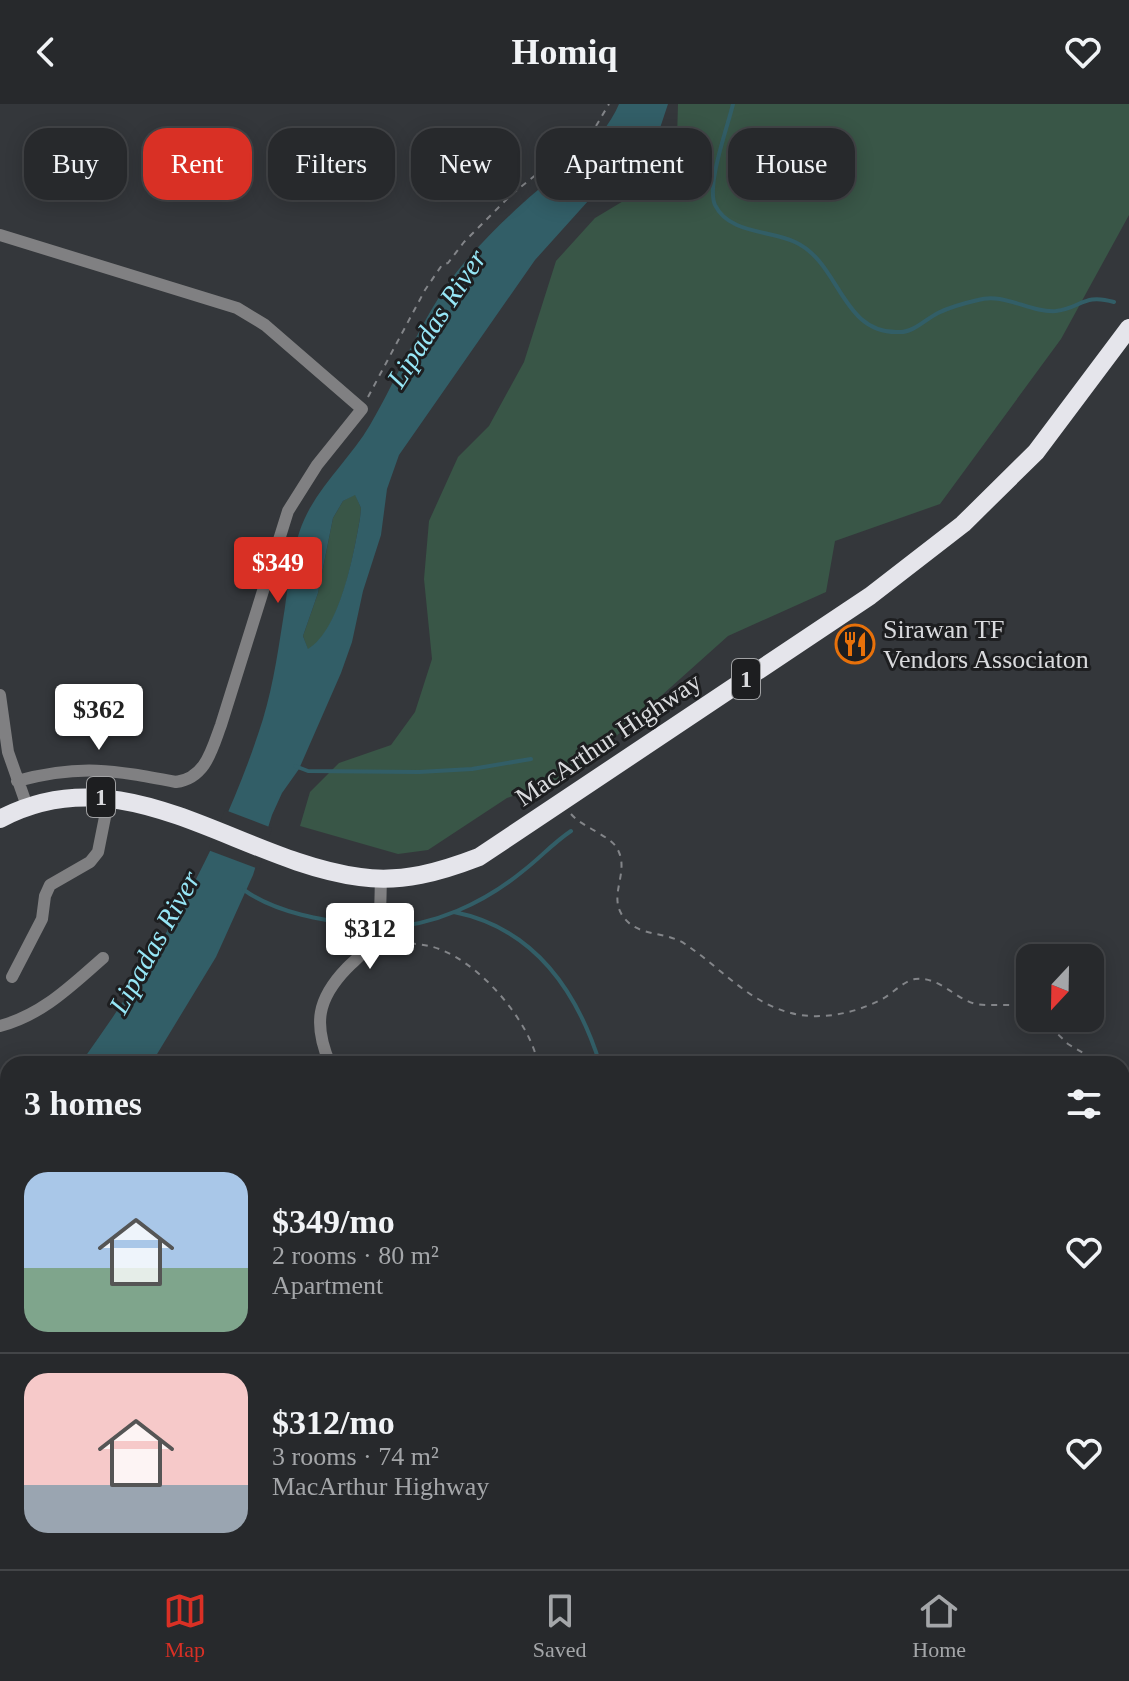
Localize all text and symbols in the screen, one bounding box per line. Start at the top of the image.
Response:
icon: back [24,30,68,74]
icon: heart [1061,30,1105,74]
text: Homiq [511,32,618,72]
chip: Buy [24,128,127,200]
chip: Rent [143,128,252,200]
chip: Filters [268,128,395,200]
chip: New [411,128,520,200]
chip: Apartment [536,128,712,200]
chip: House [728,128,855,200]
water label: Lipadas River [380,244,492,394]
pin: $349 [231,537,325,605]
text: $349 [252,548,304,577]
place label: Sirawan TF Vendors Associaton [883,615,1089,674]
restaurant icon: Sirawan TF Vendors Associaton [834,623,876,665]
road number: 1 [732,659,760,699]
street label: MacArthur Highway [510,667,706,812]
pin: $362 [52,684,146,752]
text: $362 [73,695,125,724]
road number: 1 [87,777,115,817]
water label: Lipadas River [102,866,206,1020]
pin: $312 [323,903,417,971]
text: $312 [344,914,396,943]
north arrow [1016,944,1104,1032]
map controls [1016,944,1104,1032]
icon: filters [1062,1082,1106,1126]
text: 3 homes [24,1085,142,1122]
text: $349/mo [272,1203,395,1240]
icon: home [88,1204,184,1300]
icon: heart [1062,1230,1106,1274]
text: 2 rooms · 80 m² [272,1241,439,1270]
text: Apartment [272,1271,383,1300]
text: $312/mo [272,1404,395,1441]
icon: home [88,1405,184,1501]
icon: heart [1062,1431,1106,1475]
text: 3 rooms · 74 m² [272,1442,439,1471]
text: MacArthur Highway [272,1472,489,1501]
tab: Map [163,1589,207,1663]
tab: Saved [533,1589,586,1663]
tab: Home [912,1589,966,1663]

